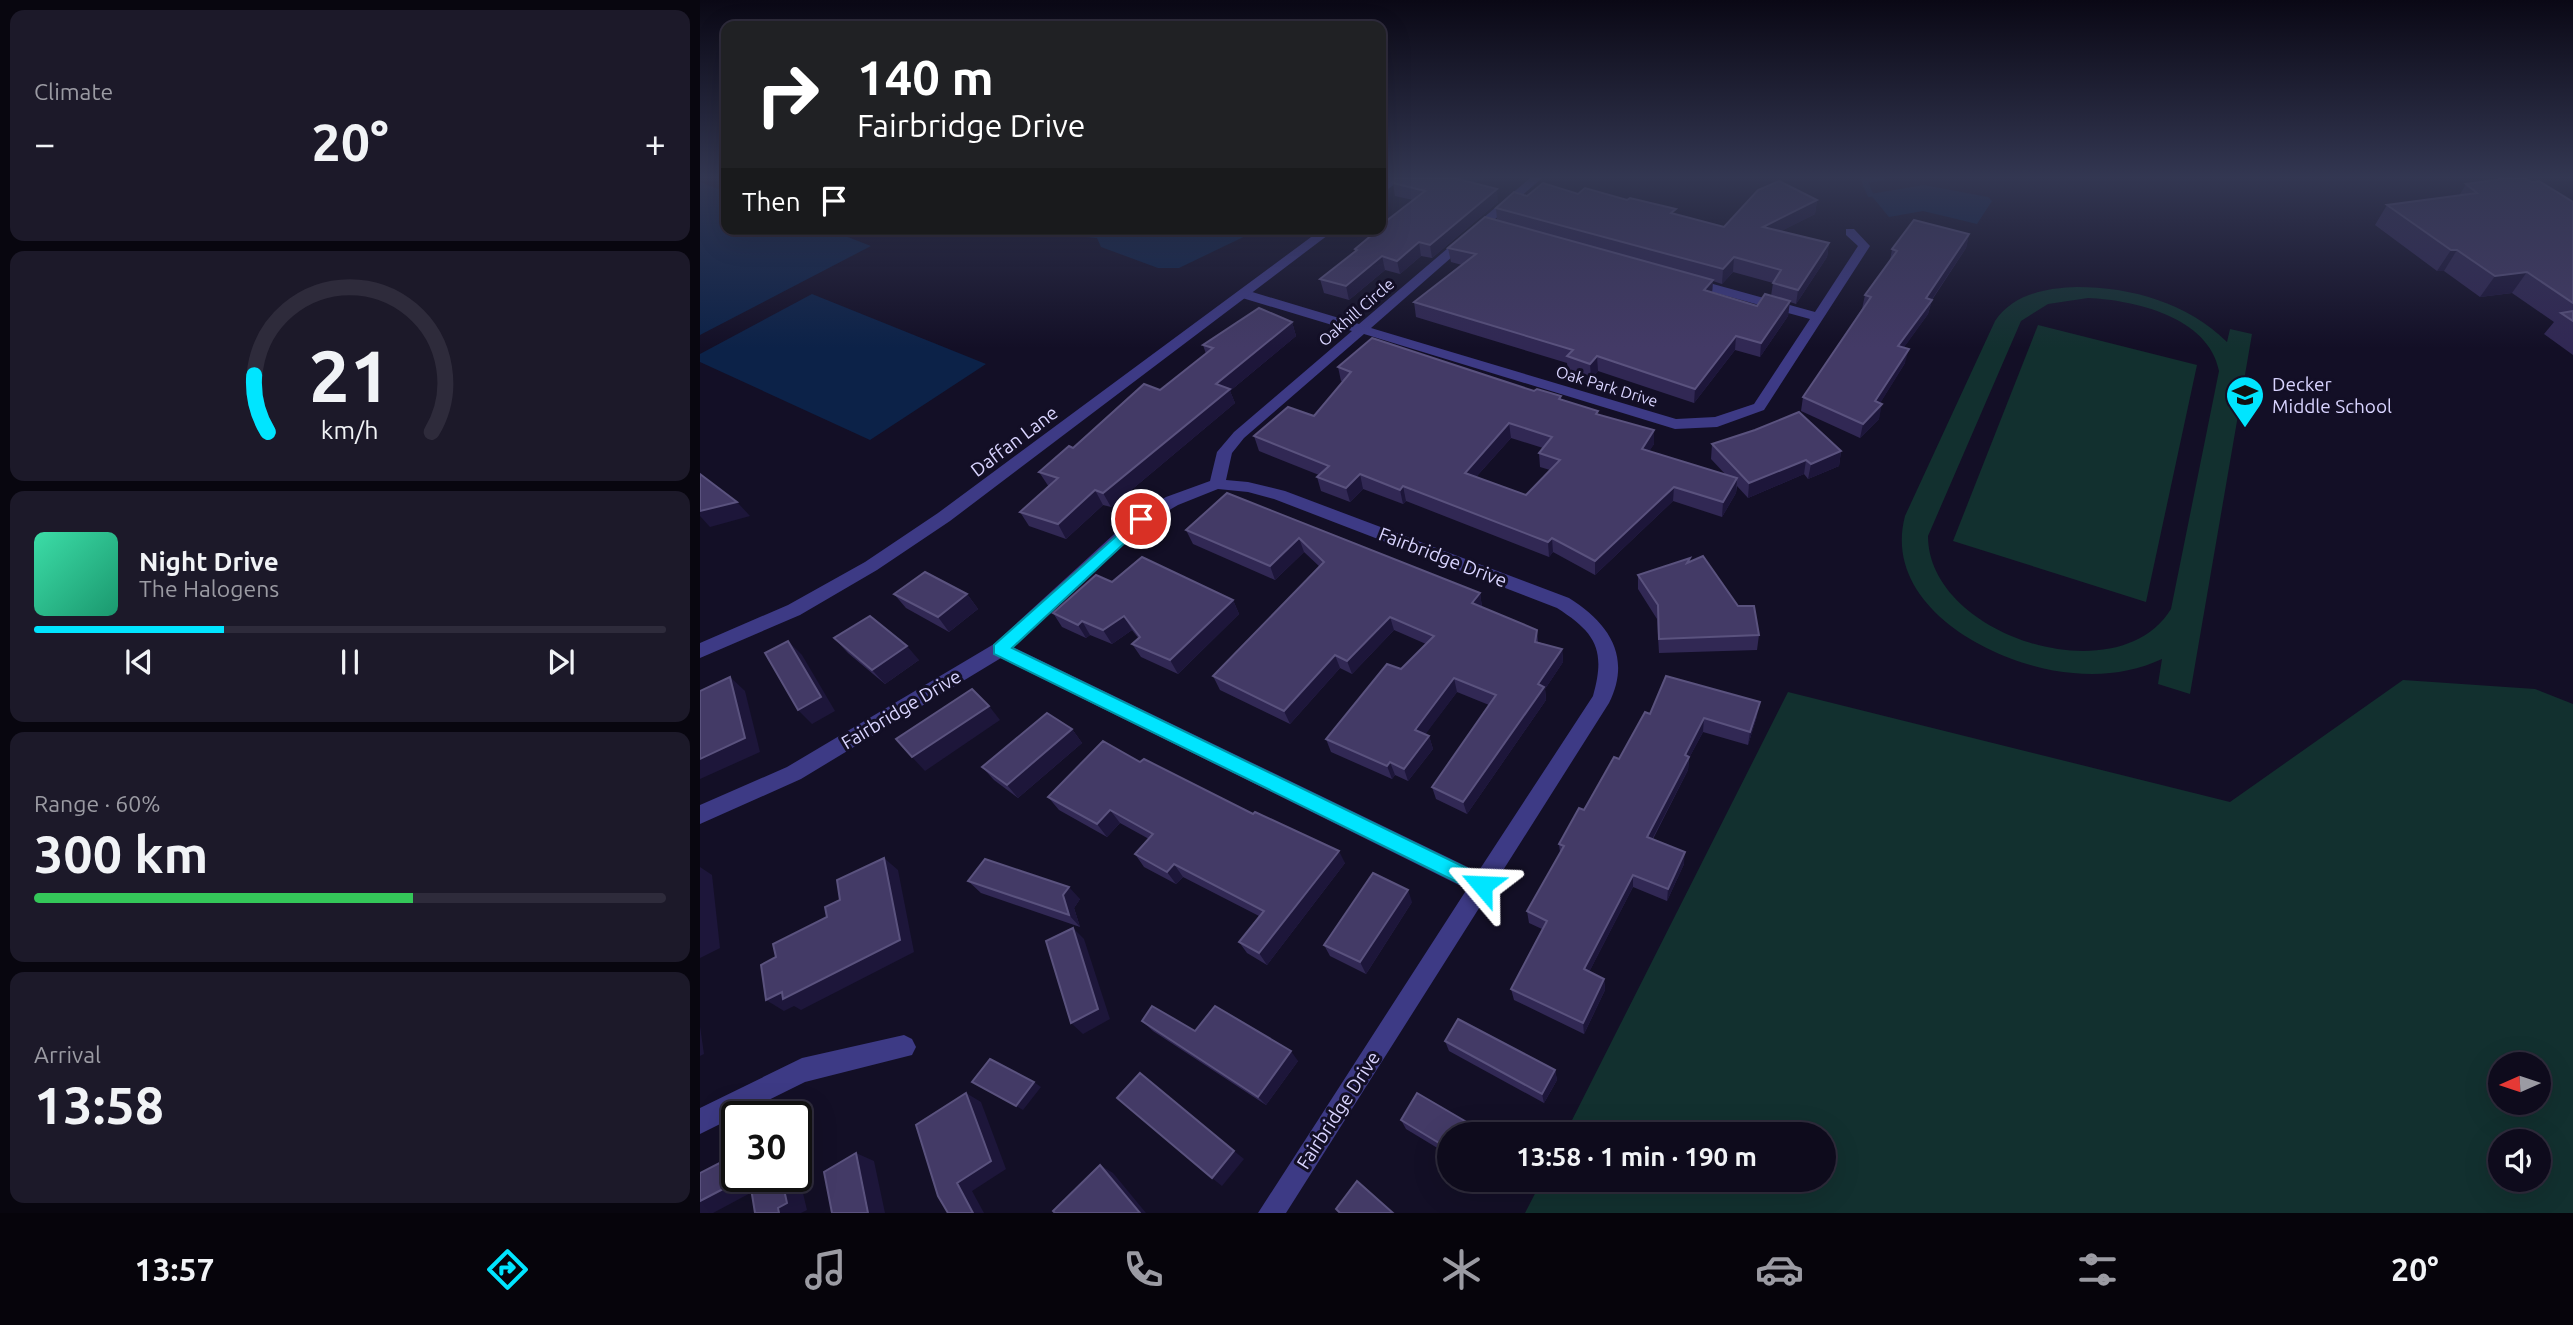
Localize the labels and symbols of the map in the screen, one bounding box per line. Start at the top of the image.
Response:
street label: Oakhill Circle [1315,274,1397,350]
street label: Oak Park Drive [1554,362,1660,410]
place label: Decker Middle School [2272,373,2392,417]
school or university icon: Decker Middle School [2224,374,2266,429]
street label: Daffan Lane [966,401,1062,481]
pin [1111,489,1171,549]
street label: Fairbridge Drive [1376,522,1510,592]
street label: Fairbridge Drive [837,665,965,753]
position arrow [1445,848,1519,922]
street label: Fairbridge Drive [1292,1047,1384,1173]
north arrow [2488,1052,2552,1115]
speed limit sign: 30 [721,1101,812,1192]

